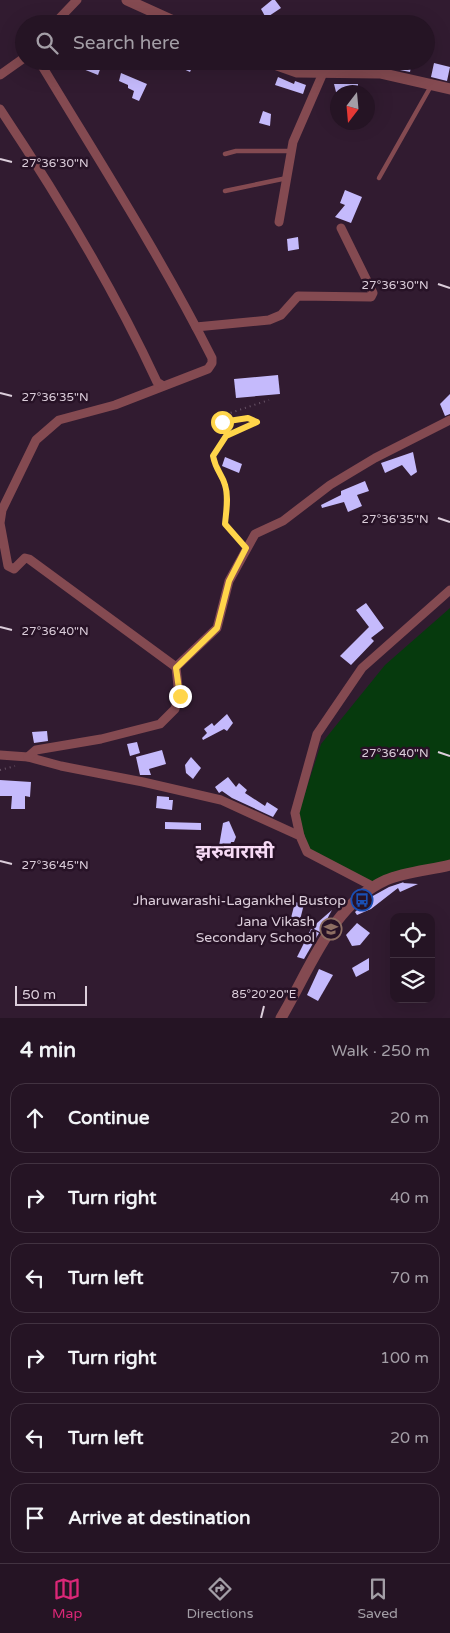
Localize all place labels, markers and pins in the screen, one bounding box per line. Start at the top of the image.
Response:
bus stop icon: Jharuwarashi-Lagankhel Bustop [350,888,374,912]
place label: Jharuwarashi-Lagankhel Bustop [133,892,346,909]
place label: Jana Vikash Secondary School [196,913,315,946]
school or university icon: Jana Vikash Secondary School [319,917,343,941]

